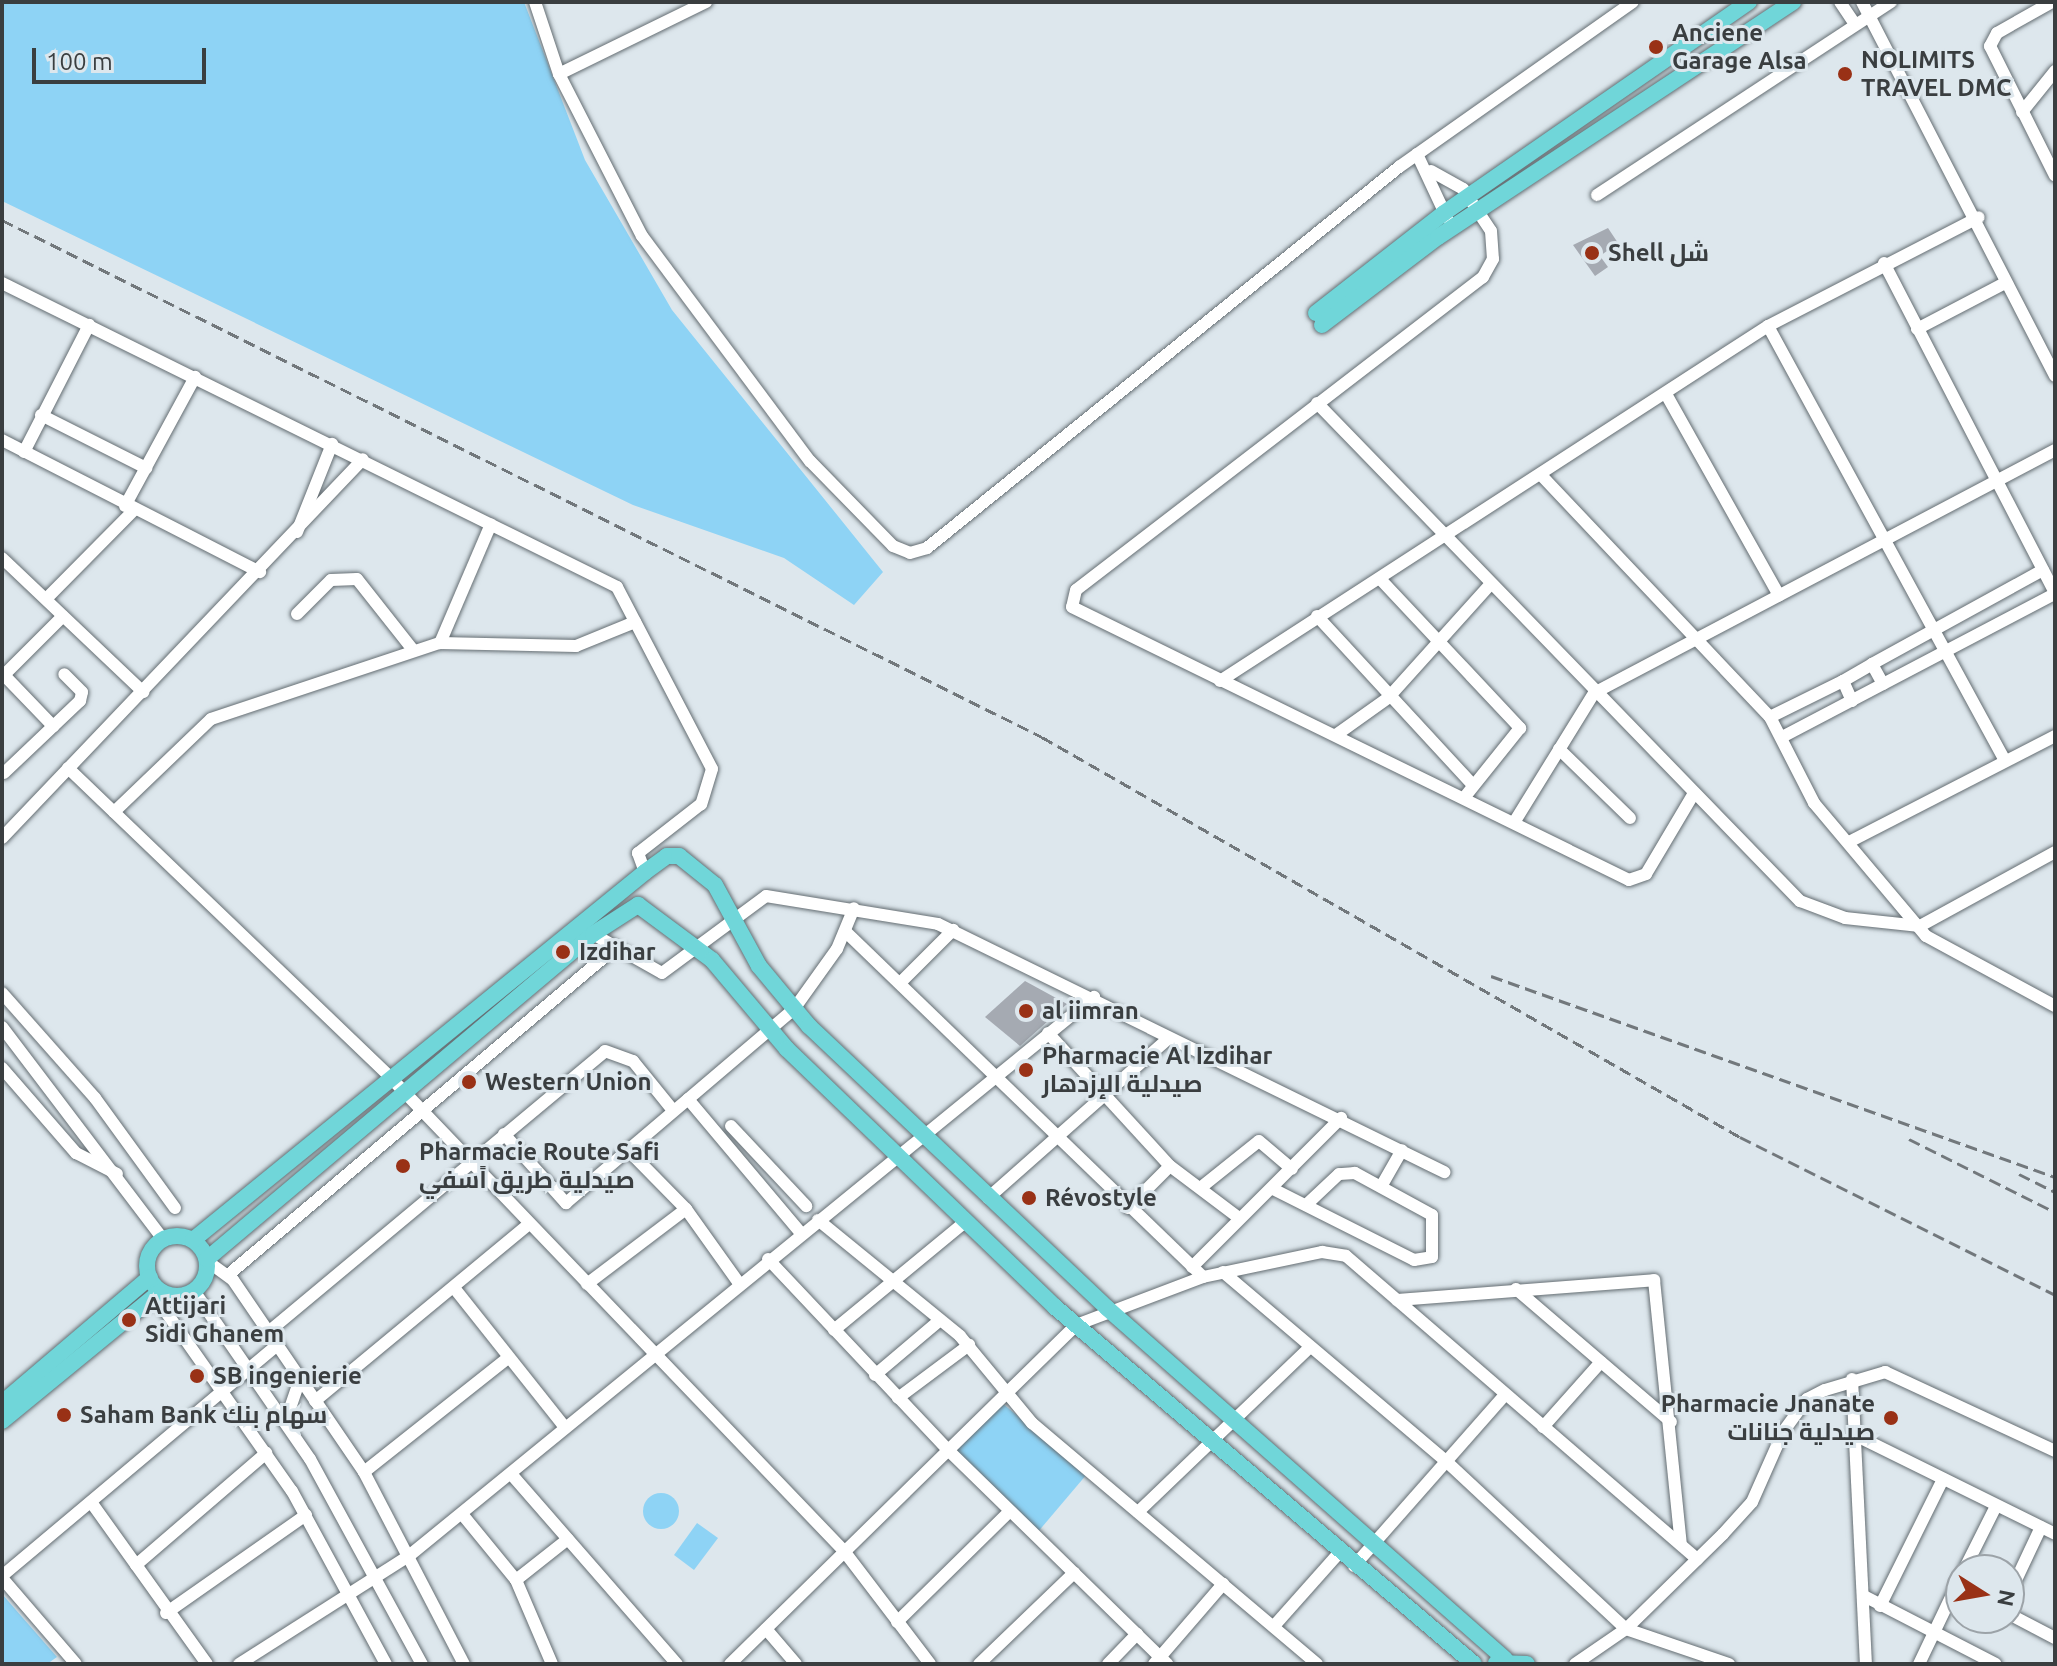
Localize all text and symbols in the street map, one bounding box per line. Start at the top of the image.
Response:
place label: Anciene Garage Alsa [1672,19,1807,75]
scale bar [36,32,210,82]
marker: Anciene Garage Alsa [1647,38,1665,56]
place label: NOLIMITS TRAVEL DMC [1861,46,2011,102]
text: 100 m [46,48,113,75]
marker: NOLIMITS TRAVEL DMC [1836,65,1854,83]
place label: Shell شل [1608,239,1709,267]
marker: Shell شل [1583,244,1601,262]
place label: Izdihar [579,938,656,966]
marker: Izdihar [554,943,572,961]
place label: al iimran [1042,997,1139,1025]
marker: al iimran [1017,1002,1035,1020]
place label: Pharmacie Al Izdihar صيدلية الإزدهار [1042,1042,1272,1098]
marker: Pharmacie Al Izdihar صيدلية الإزدهار [1017,1061,1035,1079]
place label: Western Union [485,1068,651,1096]
marker: Western Union [460,1073,478,1091]
place label: Pharmacie Route Safi صيدلية طريق اًسفي [419,1138,659,1194]
marker: Pharmacie Route Safi صيدلية طريق اًسفي [394,1157,412,1175]
place label: Révostyle [1045,1184,1157,1212]
marker: Révostyle [1020,1189,1038,1207]
place label: Attijari Sidi Ghanem [145,1292,284,1348]
marker: Attijari Sidi Ghanem [120,1311,138,1329]
place label: SB ingenierie [213,1362,362,1390]
marker: SB ingenierie [188,1367,206,1385]
place label: Pharmacie Jnanate صيدلية جنانات [1661,1390,1875,1446]
place label: Saham Bank سهام بنك [80,1401,327,1429]
marker: Saham Bank سهام بنك [55,1406,73,1424]
marker: Pharmacie Jnanate صيدلية جنانات [1882,1409,1900,1427]
north arrow [1945,1554,2025,1634]
text: N [1993,1588,2021,1609]

